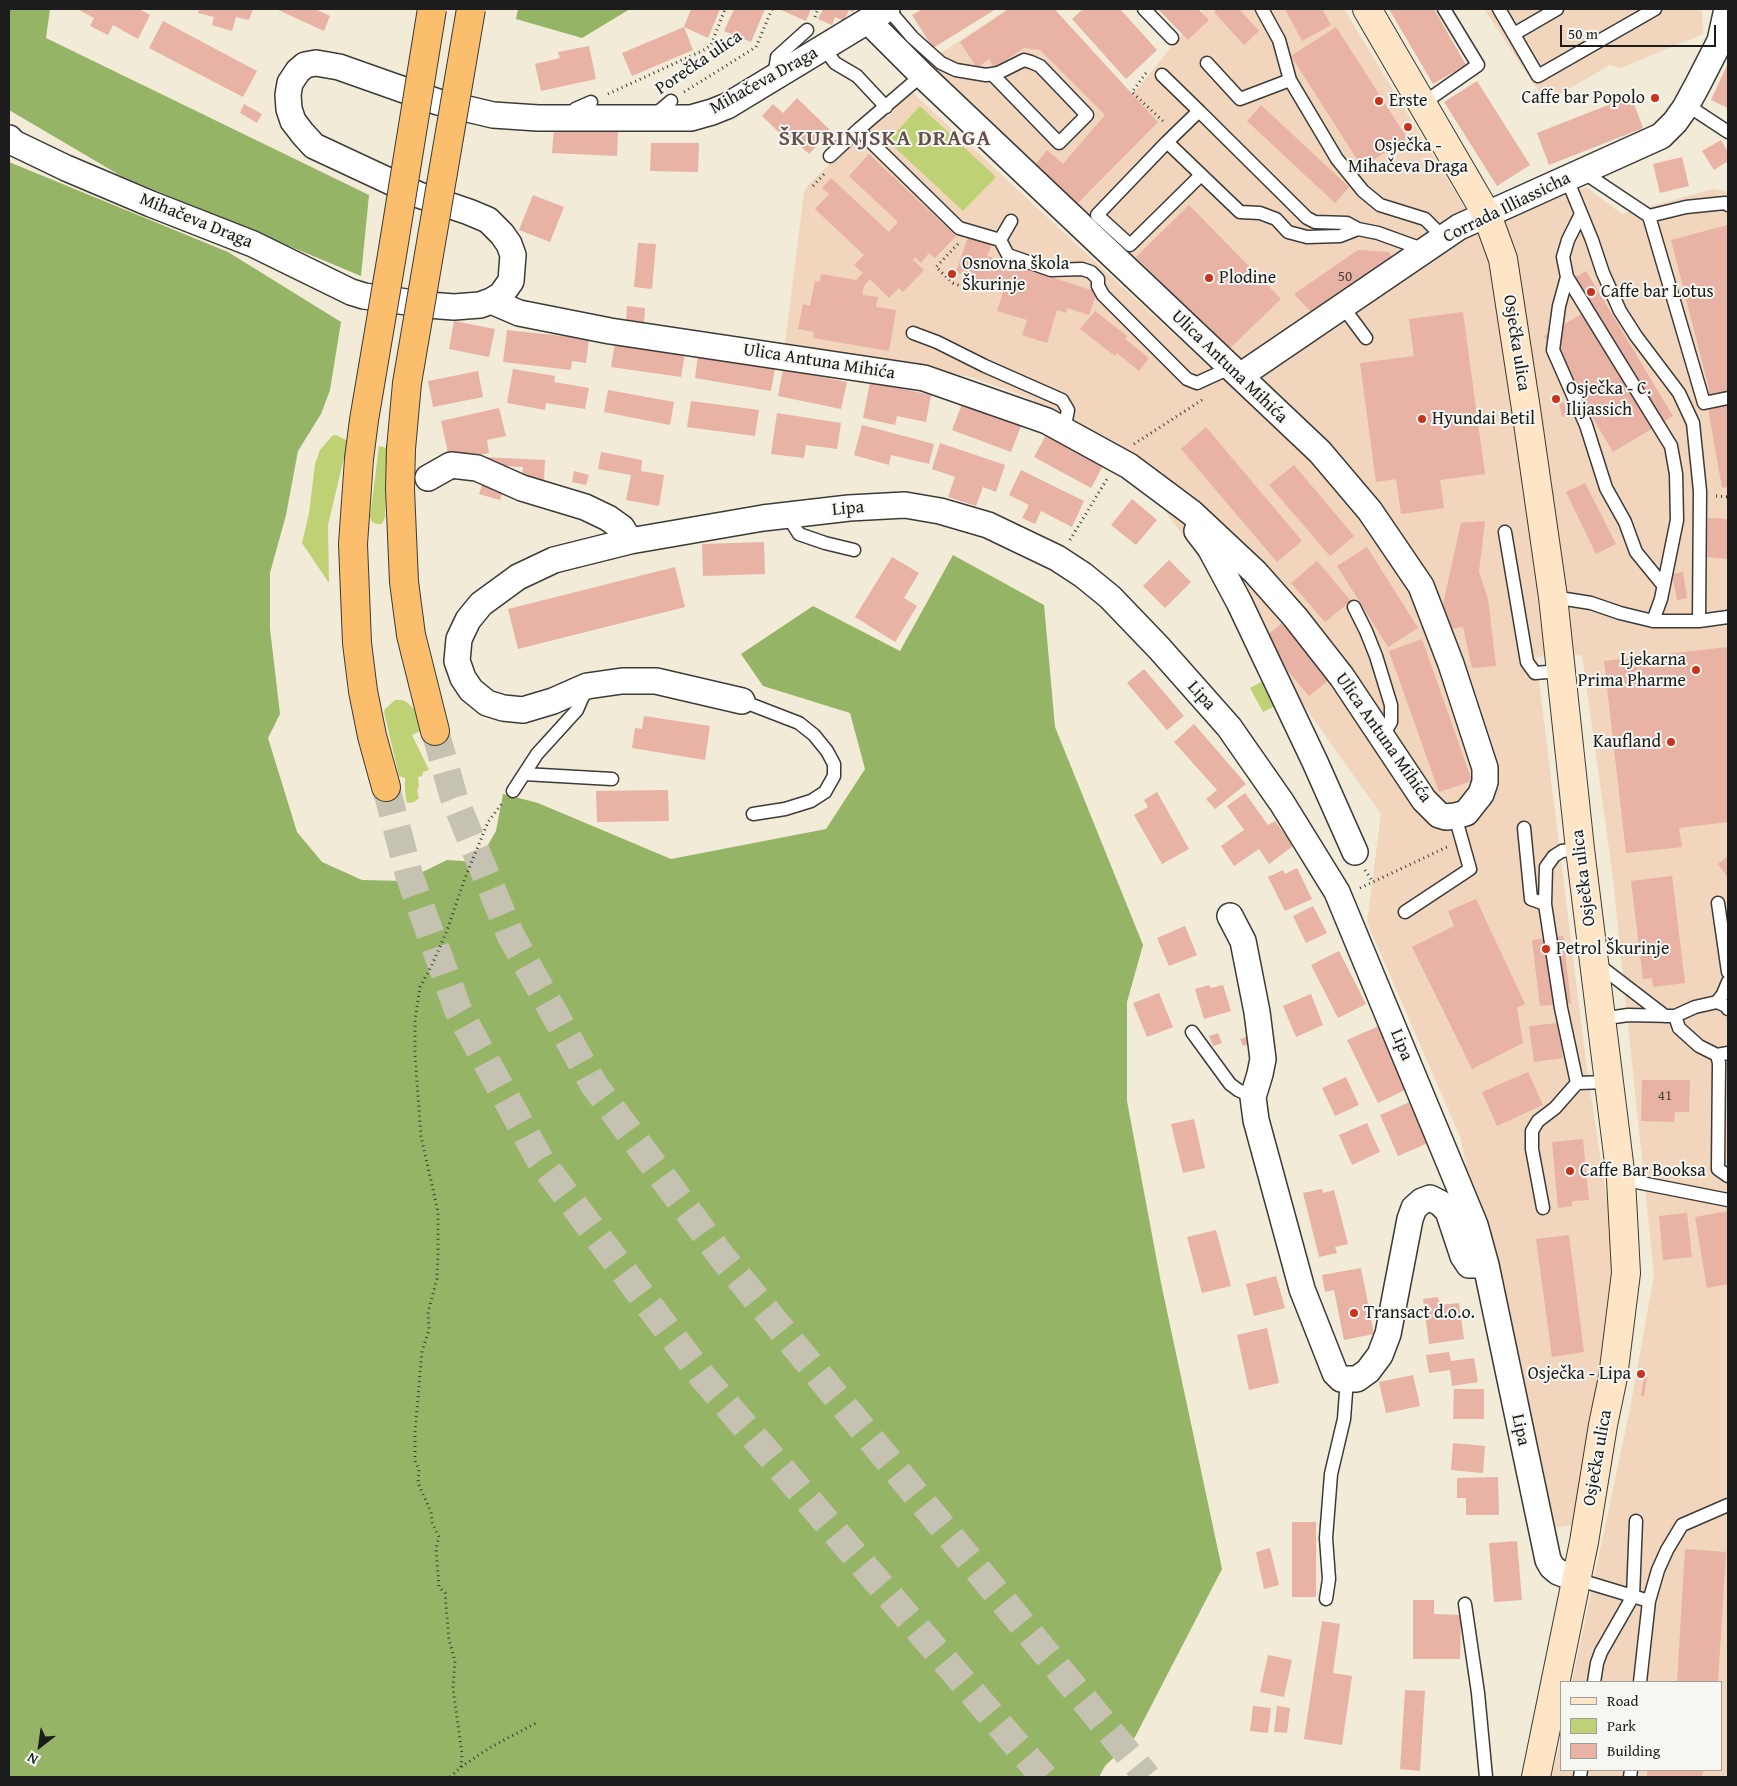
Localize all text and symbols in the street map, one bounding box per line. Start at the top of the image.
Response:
scale bar [1562,15,1718,47]
text: 50 m [1568,23,1598,44]
street label: Porečka ulica [651,26,747,100]
street label: Mihačeva Draga [706,42,822,120]
place label: Caffe bar Popolo [1522,87,1645,109]
place label: Erste [1389,90,1427,112]
marker: Caffe bar Popolo [1649,92,1661,104]
marker: Erste [1373,95,1385,107]
marker: Osječka - Mihačeva Draga [1402,121,1414,133]
district label: ŠKURINJSKA DRAGA [776,126,994,152]
place label: Osječka - Mihačeva Draga [1348,135,1468,178]
street label: Corrada Illiassicha [1440,168,1574,248]
street label: Mihačeva Draga [136,188,256,254]
place label: Osnovna škola Škurinje [962,253,1069,296]
place label: Plodine [1219,267,1276,289]
marker: Osnovna škola Škurinje [946,268,958,280]
house number: 50 [1338,268,1352,286]
marker: Plodine [1203,272,1215,284]
place label: Caffe bar Lotus [1601,281,1714,303]
marker: Caffe bar Lotus [1585,286,1597,298]
street label: Osječka ulica [1498,293,1534,393]
street label: Ulica Antuna Mihića [1166,306,1292,428]
street label: Ulica Antuna Mihića [741,339,897,385]
place label: Osječka - C. Ilijassich [1566,378,1651,420]
marker: Osječka - C. Ilijassich [1550,393,1562,405]
place label: Hyundai Betil [1432,408,1535,430]
marker: Hyundai Betil [1416,413,1428,425]
street label: Lipa [831,497,865,521]
place label: Ljekarna Prima Pharme [1578,649,1686,692]
marker: Ljekarna Prima Pharme [1690,664,1702,676]
street label: Ulica Antuna Mihića [1330,669,1436,807]
street label: Lipa [1182,677,1220,715]
place label: Kaufland [1593,731,1661,753]
marker: Kaufland [1665,736,1677,748]
street label: Osječka ulica [1567,828,1601,928]
place label: Petrol Škurinje [1556,938,1669,960]
marker: Petrol Škurinje [1540,943,1552,955]
street label: Lipa [1385,1026,1417,1064]
house number: 41 [1658,1087,1672,1105]
place label: Caffe Bar Booksa [1580,1160,1706,1182]
marker: Caffe Bar Booksa [1564,1165,1576,1177]
place label: Transact d.o.o. [1364,1302,1475,1324]
marker: Transact d.o.o. [1348,1307,1360,1319]
place label: Osječka - Lipa [1528,1363,1631,1385]
marker: Osječka - Lipa [1635,1368,1647,1380]
street label: Osječka ulica [1579,1408,1617,1508]
street label: Lipa [1506,1412,1534,1448]
legend [1560,1681,1722,1771]
text: Road [1607,1690,1638,1711]
text: Park [1607,1715,1636,1736]
north arrow [15,1721,65,1771]
text: Building [1607,1740,1660,1761]
text: N [23,1748,42,1770]

